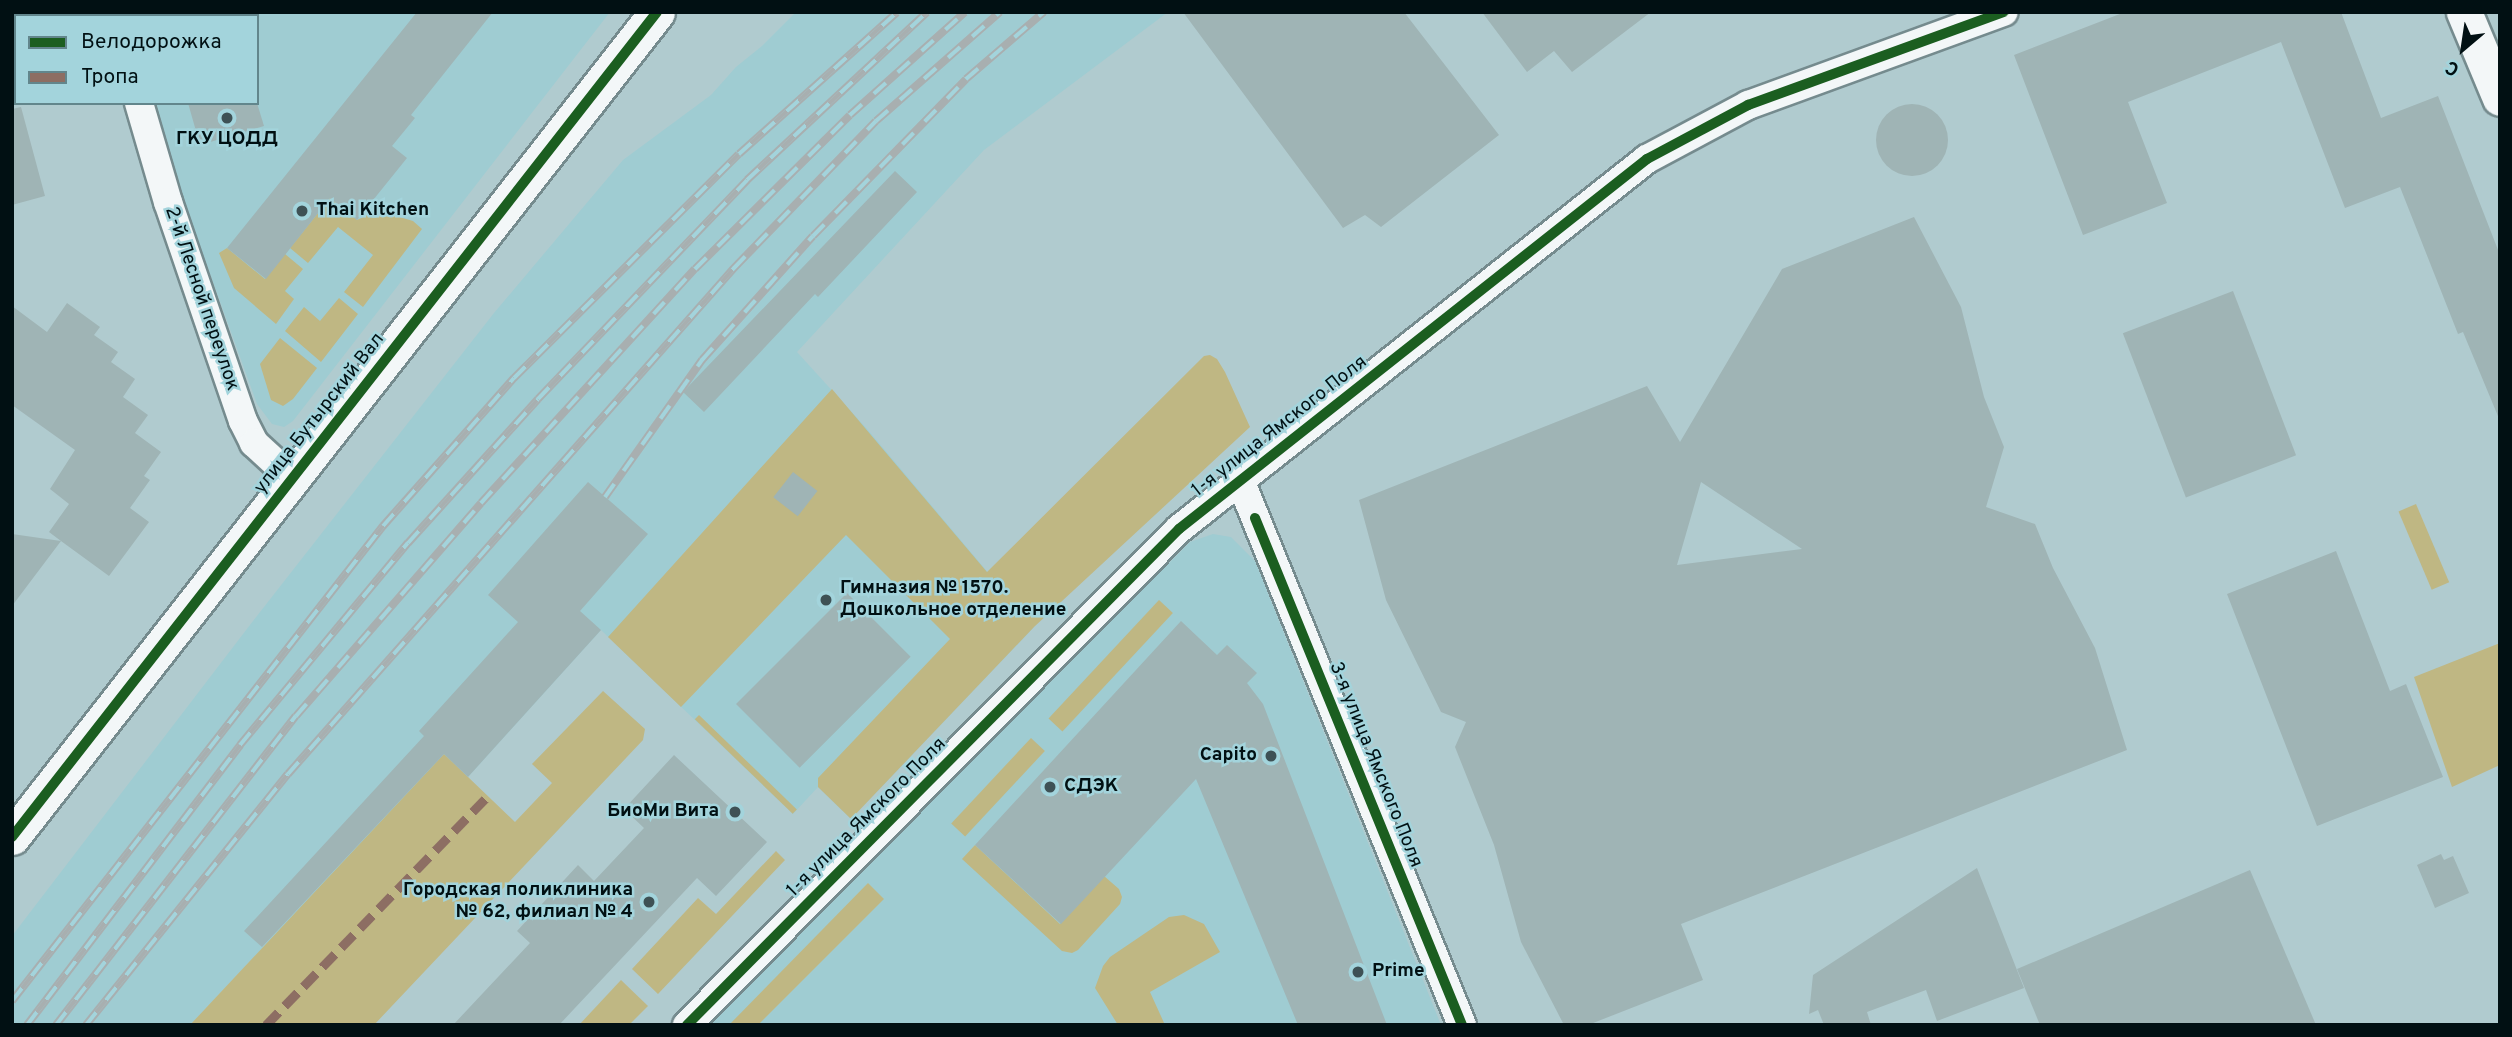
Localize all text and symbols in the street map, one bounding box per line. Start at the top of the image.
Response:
legend [14,14,259,105]
north arrow [2428,14,2498,84]
text: Велодорожка [81,29,221,56]
text: С [2442,54,2464,81]
text: Тропа [81,64,139,91]
marker: ГКУ ЦОДД [219,110,235,126]
place label: ГКУ ЦОДД [176,129,278,151]
place label: Thai Kitchen [316,200,429,222]
marker: Thai Kitchen [294,203,310,219]
street label: 2-й Лесной переулок [159,204,243,394]
street label: улица Бутырский Вал [250,329,390,499]
street label: 1-я улица Ямского Поля [1188,351,1372,503]
place label: Гимназия № 1570. Дошкольное отделение [840,578,1066,622]
marker: Гимназия № 1570. Дошкольное отделение [818,592,834,608]
street label: 3-я улица Ямского Поля [1323,659,1427,871]
street label: 1-я улица Ямского Поля [783,734,951,902]
place label: Capito [1200,745,1257,767]
marker: Capito [1263,748,1279,764]
place label: СДЭК [1064,776,1118,798]
marker: СДЭК [1042,779,1058,795]
place label: БиоМи Вита [607,801,719,823]
marker: БиоМи Вита [725,802,745,822]
place label: Городская поликлиника № 62, филиал № 4 [403,880,633,924]
marker: Городская поликлиника № 62, филиал № 4 [639,892,659,912]
place label: Prime [1372,961,1425,983]
marker: Prime [1350,964,1366,980]

